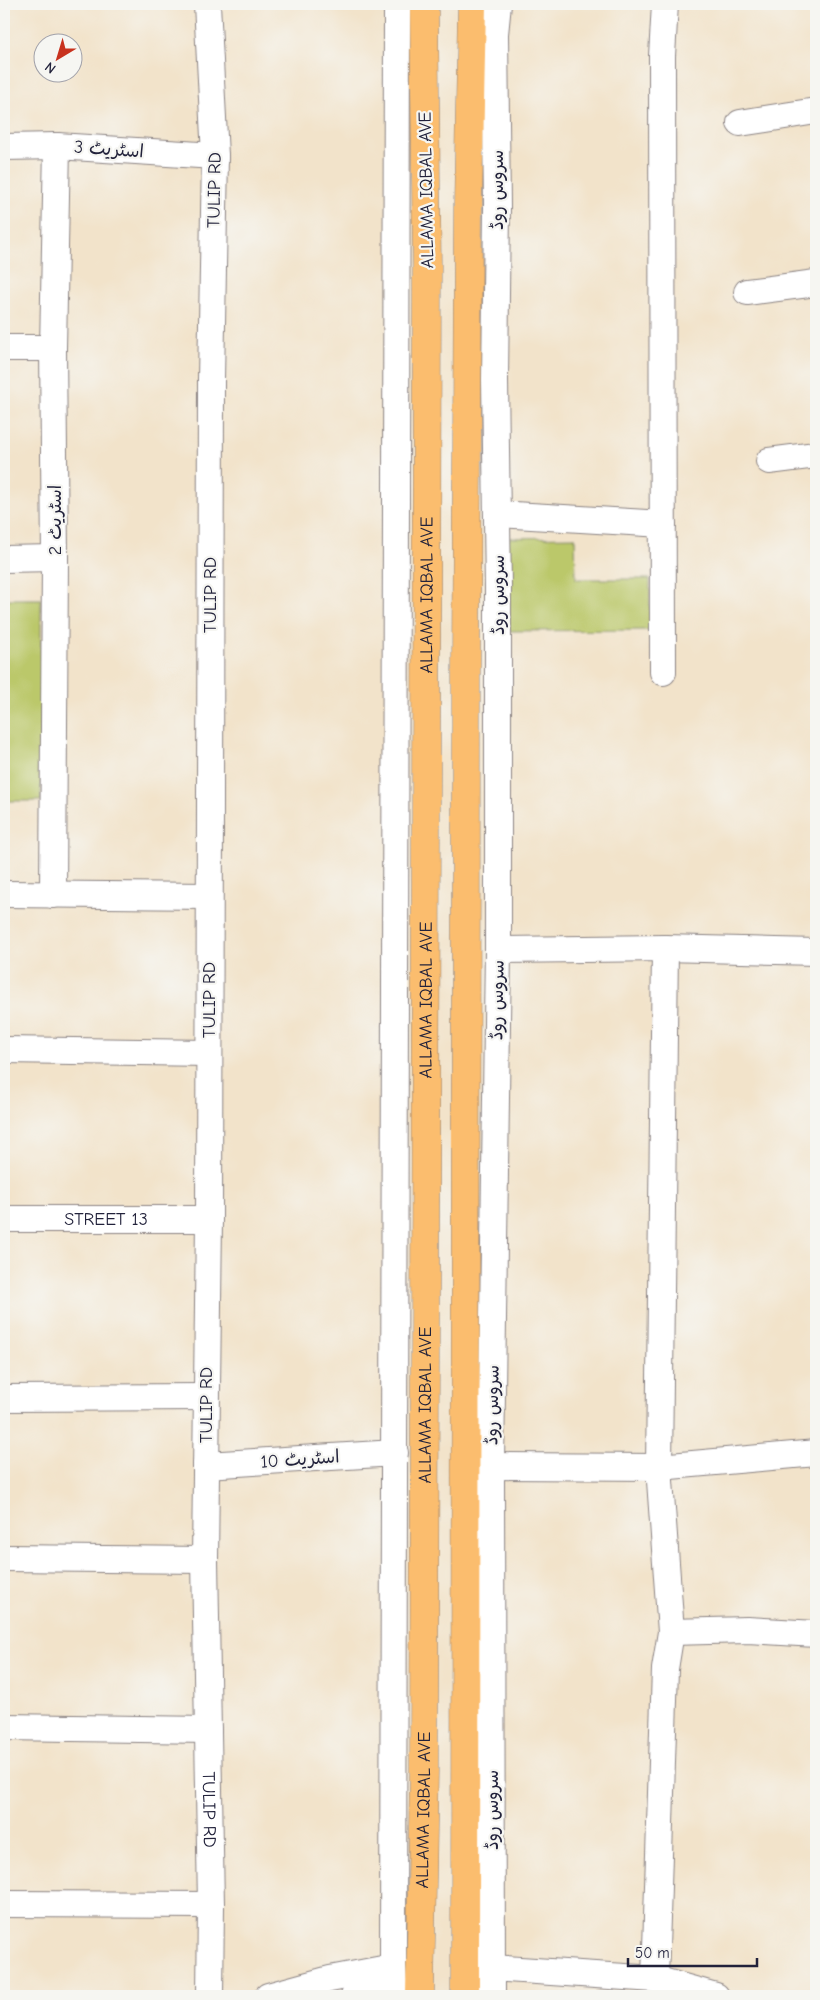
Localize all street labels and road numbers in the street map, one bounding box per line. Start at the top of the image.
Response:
street label: ALLAMA IQBAL AVE [415,111,438,268]
street label: اسٹریٹ 3 [73,137,145,162]
street label: سروس روڈ [487,150,508,230]
street label: TULIP RD [203,152,226,228]
street label: اسٹریٹ 2 [45,485,66,555]
street label: ALLAMA IQBAL AVE [416,517,438,673]
street label: سروس روڈ [488,555,509,635]
street label: TULIP RD [200,557,221,633]
street label: ALLAMA IQBAL AVE [416,922,437,1078]
street label: سروس روڈ [486,960,509,1040]
street label: TULIP RD [199,962,220,1038]
street label: STREET 13 [64,1209,148,1230]
street label: ALLAMA IQBAL AVE [415,1327,436,1483]
street label: سروس روڈ [481,1365,504,1445]
street label: TULIP RD [196,1367,217,1443]
street label: اسٹریٹ 10 [260,1446,340,1473]
street label: ALLAMA IQBAL AVE [412,1732,435,1889]
street label: سروس روڈ [482,1770,503,1850]
street label: TULIP RD [198,1771,220,1848]

